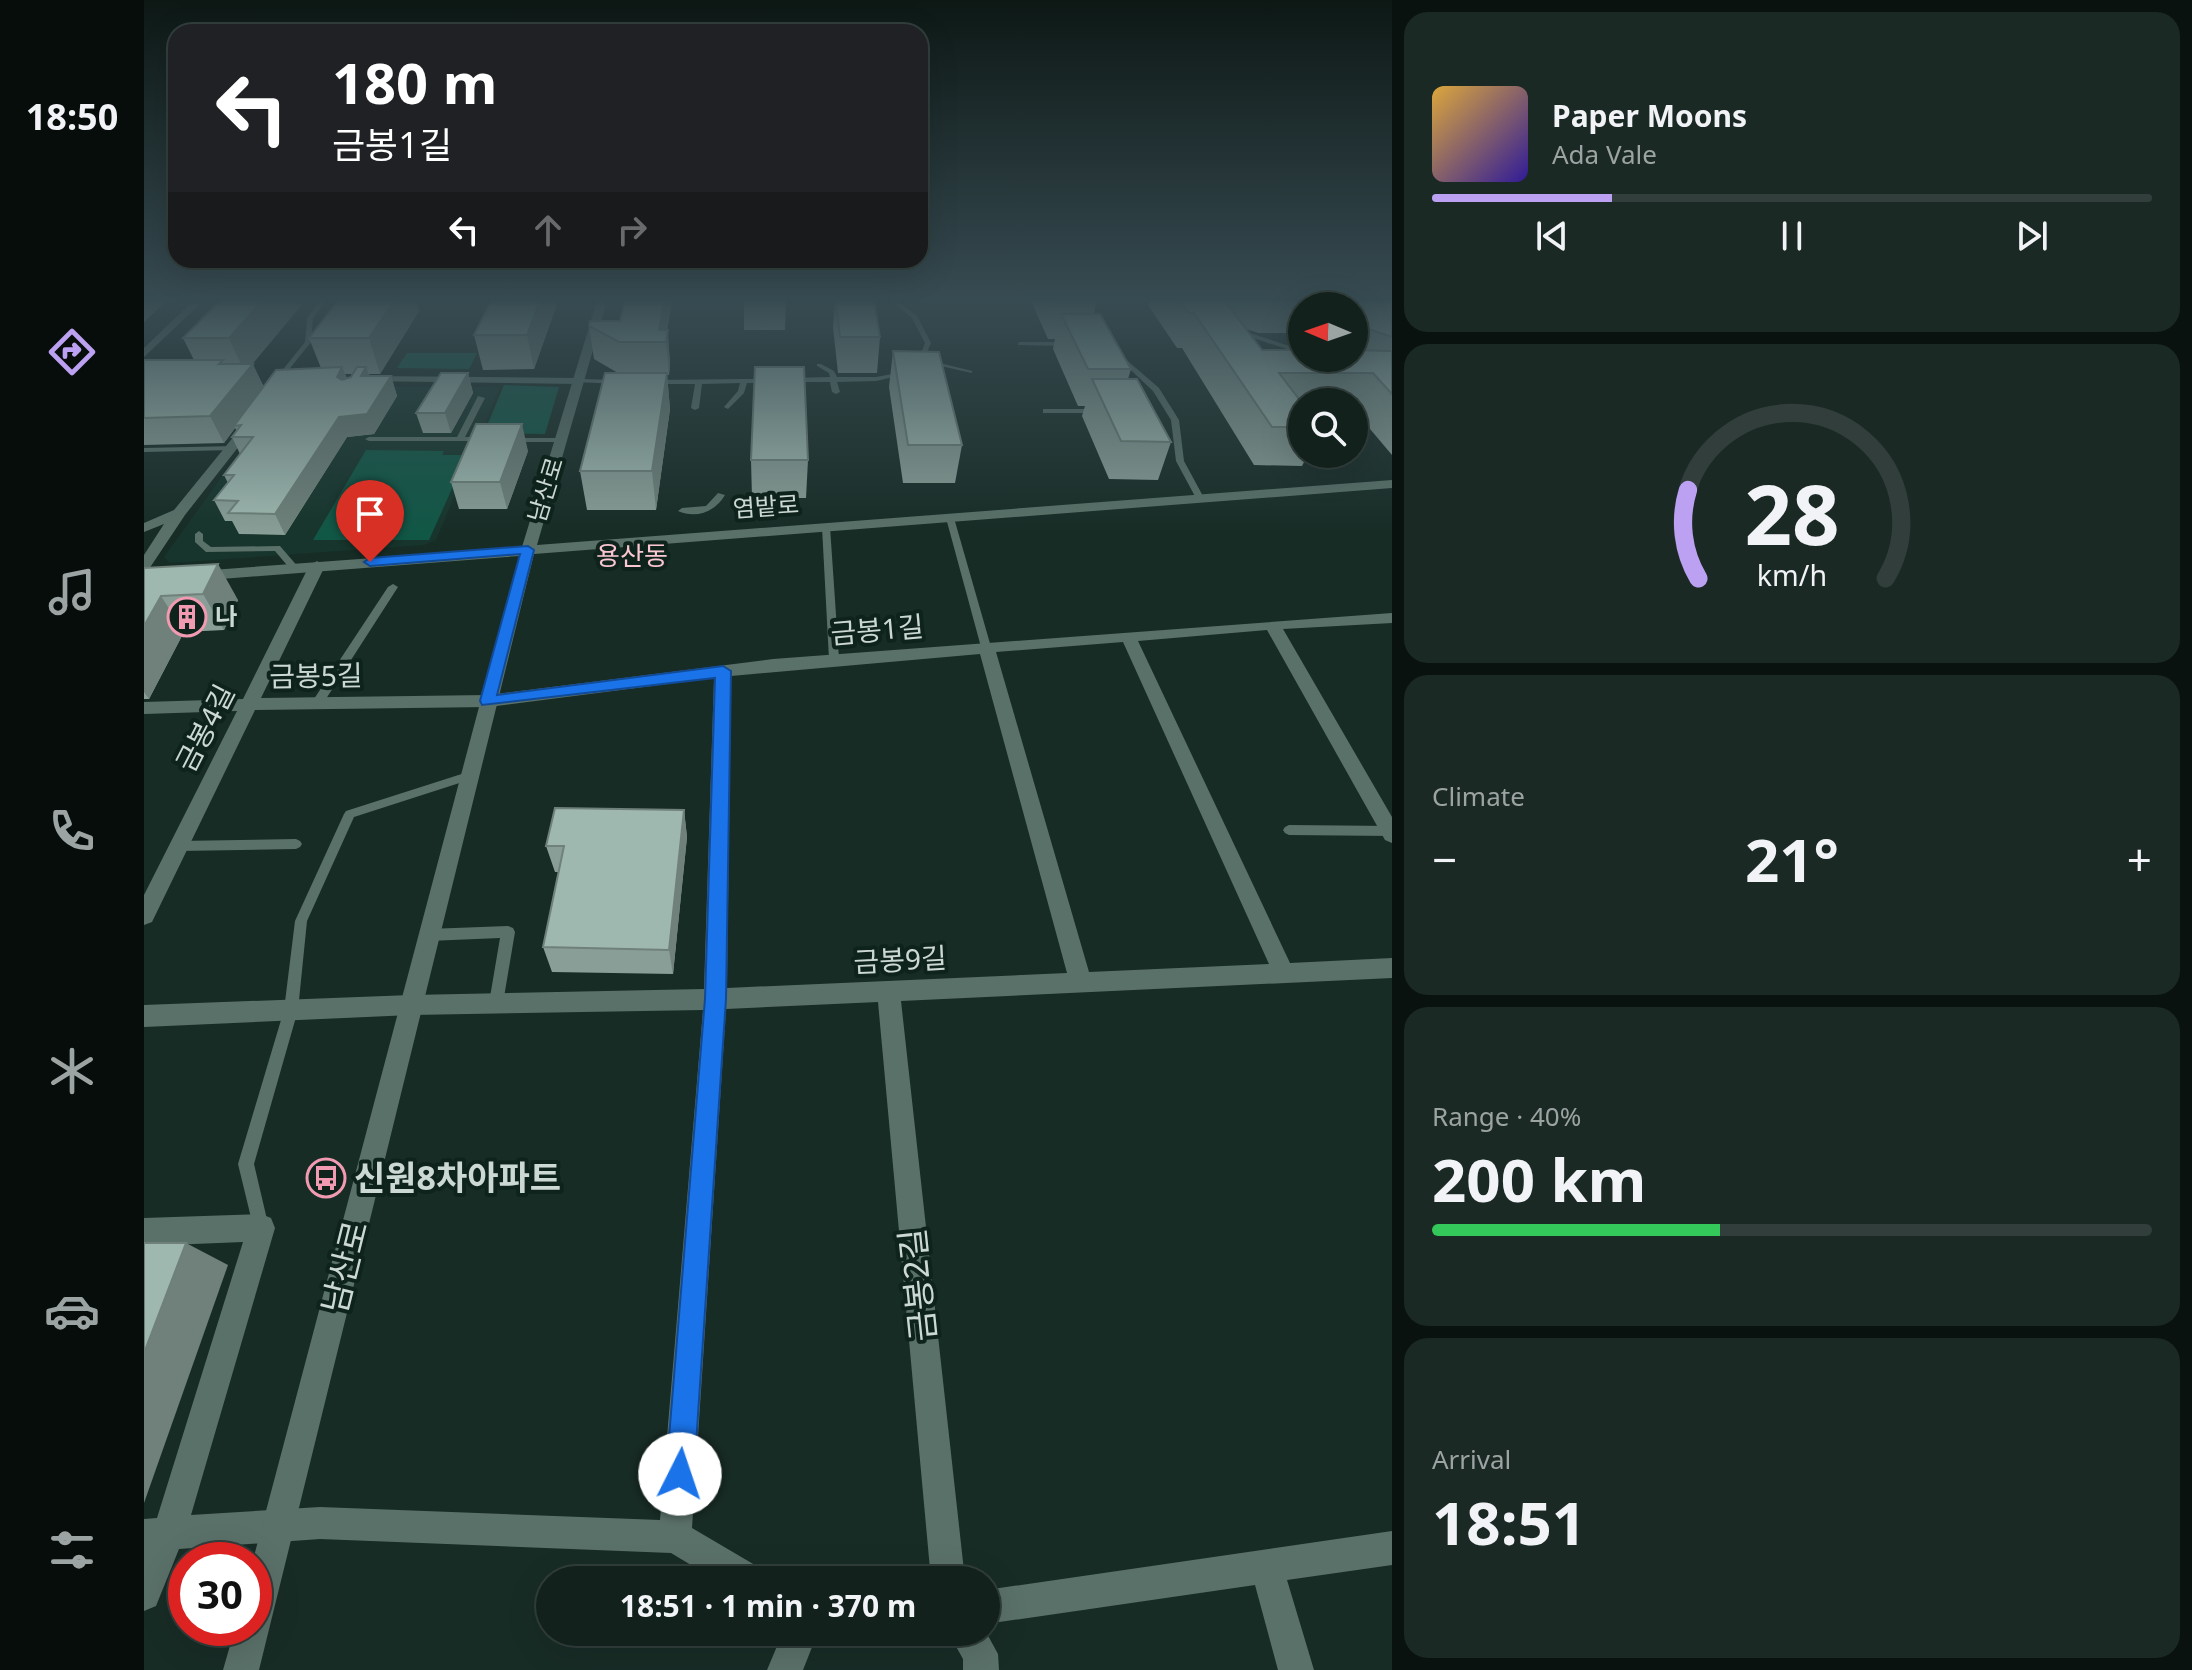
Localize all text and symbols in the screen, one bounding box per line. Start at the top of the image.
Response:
text: 180 m [332,44,497,120]
icon: left [200,56,304,160]
text: 18:50 [26,92,118,141]
text: Paper Moons [1552,95,1747,136]
text: 금봉1길 [332,120,452,169]
text: Ada Vale [1552,136,1657,172]
icon: left [442,208,486,252]
icon: ahead [526,208,570,252]
icon: right [610,208,654,252]
icon: previous [1530,214,1574,258]
icon: pause [1770,214,1814,258]
icon: next [2010,214,2054,258]
north arrow [1288,292,1368,372]
map controls [1288,292,1368,468]
icon: directions [44,324,100,380]
button: search [1288,388,1368,468]
street label: 남산로 [519,453,570,526]
text: 28 [1744,456,1840,569]
pin [336,480,404,562]
street label: 염밭로 [732,487,800,524]
icon: arrive [348,492,392,536]
district label: 용산동 [596,537,668,573]
text: km/h [1757,556,1827,595]
icon: music [44,564,100,620]
building icon: 나 [166,596,208,638]
place label: 나 [215,599,237,632]
street label: 금봉1길 [829,606,925,652]
street label: 금봉5길 [269,655,363,695]
street label: 금봉4길 [166,677,242,778]
text: Climate [1432,778,1525,814]
icon: phone [44,803,100,859]
text: 21° [1745,818,1839,900]
text: − [1432,829,1457,889]
text: + [2127,829,2152,889]
street label: 금봉9길 [852,938,948,980]
icon: climate [44,1043,100,1099]
text: Range · 40% [1432,1098,1581,1134]
text: 200 km [1432,1138,1646,1220]
place label: 신원8차아파트 [354,1154,561,1200]
bus stop icon: 신원8차아파트 [305,1157,347,1199]
street label: 남산로 [310,1216,378,1318]
street label: 금봉2길 [888,1226,946,1344]
icon: car [44,1283,100,1339]
position arrow [638,1432,722,1516]
text: Arrival [1432,1441,1511,1477]
text: 18:51 [1432,1481,1586,1563]
icon: filters [44,1522,100,1578]
speed limit sign: 30 [168,1542,272,1646]
text: 18:51 · 1 min · 370 m [620,1585,916,1626]

